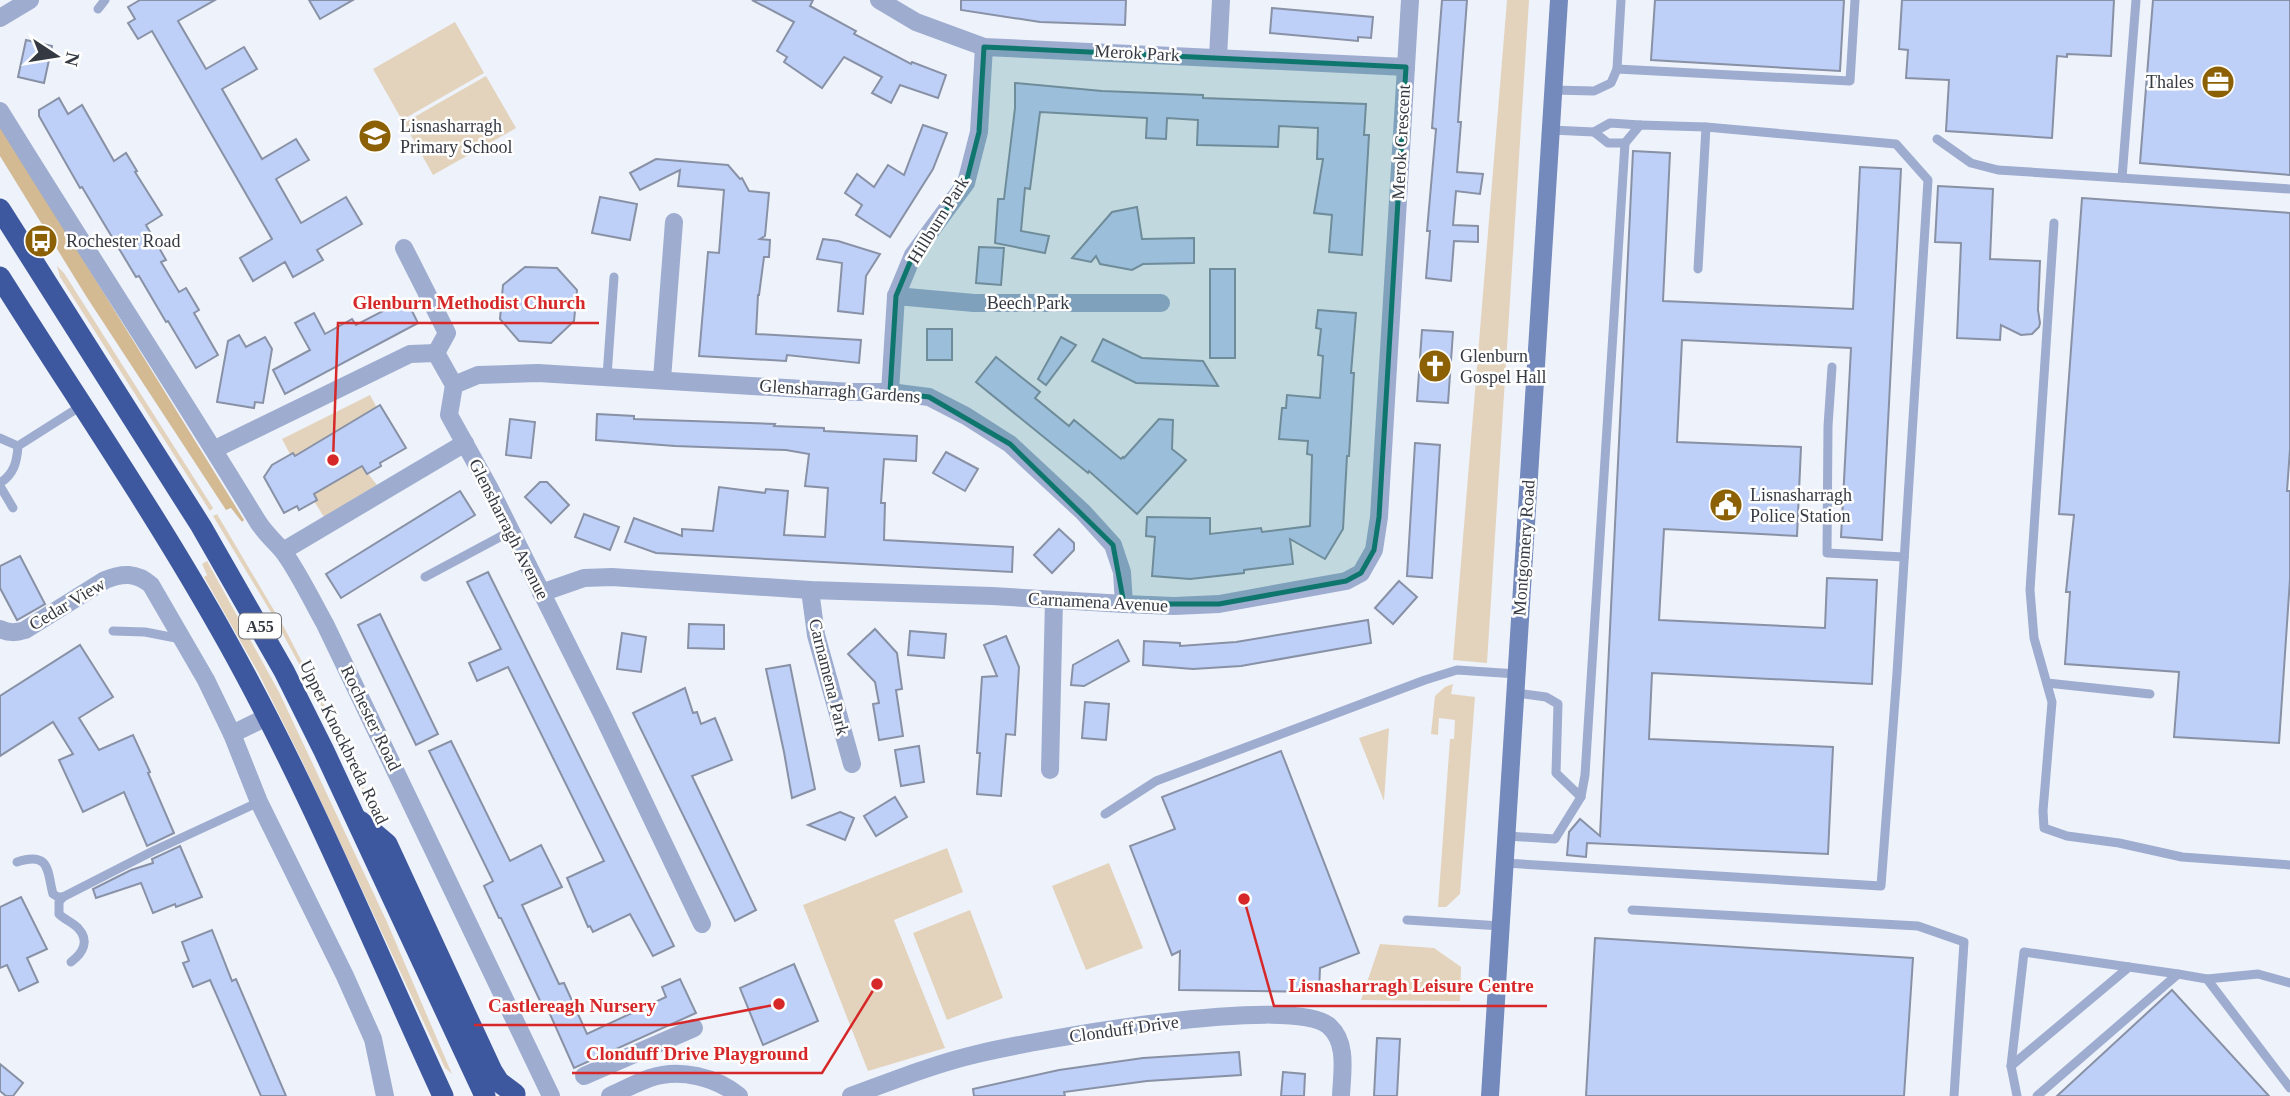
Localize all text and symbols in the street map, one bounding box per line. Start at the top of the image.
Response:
north arrow [21,21,91,91]
street label: Merok Park [1094,41,1180,65]
text: N [60,51,84,69]
office icon: Thales [2199,63,2237,101]
place label: Thales [2146,72,2194,92]
street label: Merok Crescent [1388,84,1414,200]
place label: Lisnasharragh Primary School [400,116,513,157]
school or university icon: Lisnasharragh Primary School [356,117,394,155]
street label: Hillburn Park [903,173,973,267]
bus stop icon: Rochester Road [22,222,60,260]
place label: Rochester Road [66,231,180,251]
callout: Glenburn Methodist Church [338,283,599,323]
text: Glenburn Methodist Church [353,292,586,313]
street label: Beech Park [987,293,1069,313]
place label: Glenburn Gospel Hall [1460,346,1546,387]
church icon: Glenburn Gospel Hall [1416,347,1454,385]
street label: Glensharragh Gardens [759,375,921,407]
street label: Glensharragh Avenue [465,455,553,603]
street label: Montgomery Road [1509,479,1539,617]
place label: Lisnasharragh Police Station [1750,485,1852,526]
public building icon: Lisnasharragh Police Station [1707,486,1745,524]
street label: Cedar View [25,574,109,634]
street label: Carnamena Avenue [1028,588,1168,616]
road number: A55 [239,614,281,638]
street label: Carnamena Park [805,617,853,737]
street label: Upper Knockbreda Road [296,657,392,827]
street label: Rochester Road [337,662,405,774]
callout: Lisnasharragh Leisure Centre [1274,966,1547,1006]
text: Lisnasharragh Leisure Centre [1288,975,1534,996]
callout: Castlereagh Nursery [474,985,670,1025]
text: Castlereagh Nursery [488,995,656,1016]
street label: Clonduff Drive [1068,1011,1180,1047]
callout: Clonduff Drive Playground [572,1033,822,1073]
text: Clonduff Drive Playground [586,1043,809,1064]

